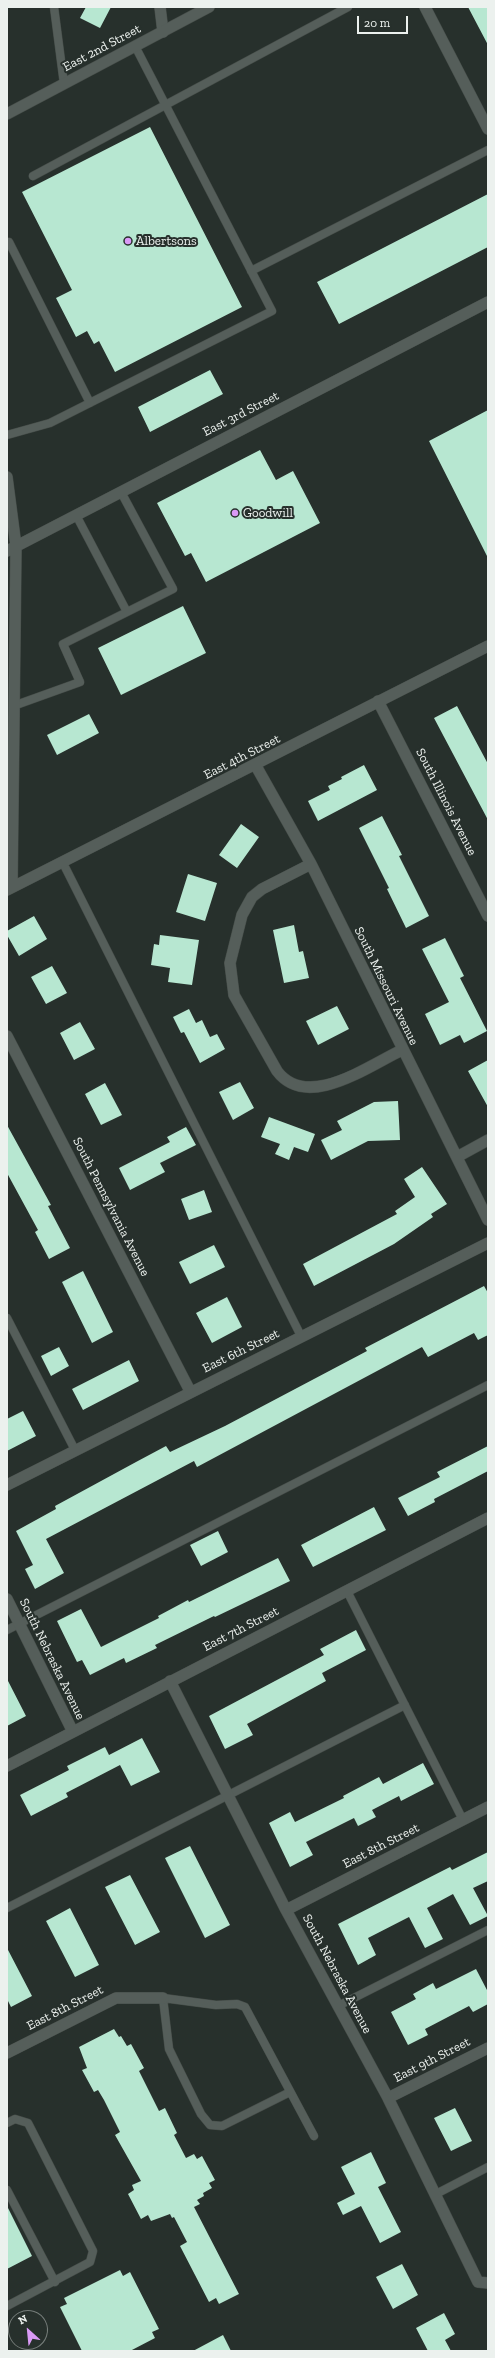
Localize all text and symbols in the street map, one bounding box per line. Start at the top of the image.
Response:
scale bar [359,8,410,34]
text: 20 m [364,16,390,30]
street label: East 2nd Street [60,21,144,75]
place label: Albertsons [136,233,197,249]
marker: Albertsons [123,236,133,246]
street label: East 3rd Street [200,388,282,440]
place label: Goodwill [243,505,293,521]
marker: Goodwill [230,508,240,518]
street label: East 4th Street [201,731,283,783]
street label: South Illinois Avenue [412,746,480,858]
street label: South Missouri Avenue [351,924,421,1048]
street label: South Pennsylvania Avenue [69,1135,153,1279]
street label: East 6th Street [200,1326,282,1376]
street label: South Nebraska Avenue [16,1596,88,1722]
street label: East 7th Street [201,1603,281,1655]
street label: East 8th Street [340,1820,422,1872]
street label: South Nebraska Avenue [299,1912,375,2036]
street label: East 8th Street [24,1982,106,2034]
street label: East 9th Street [391,2034,473,2086]
north arrow [8,2310,48,2350]
text: N [16,2312,29,2327]

